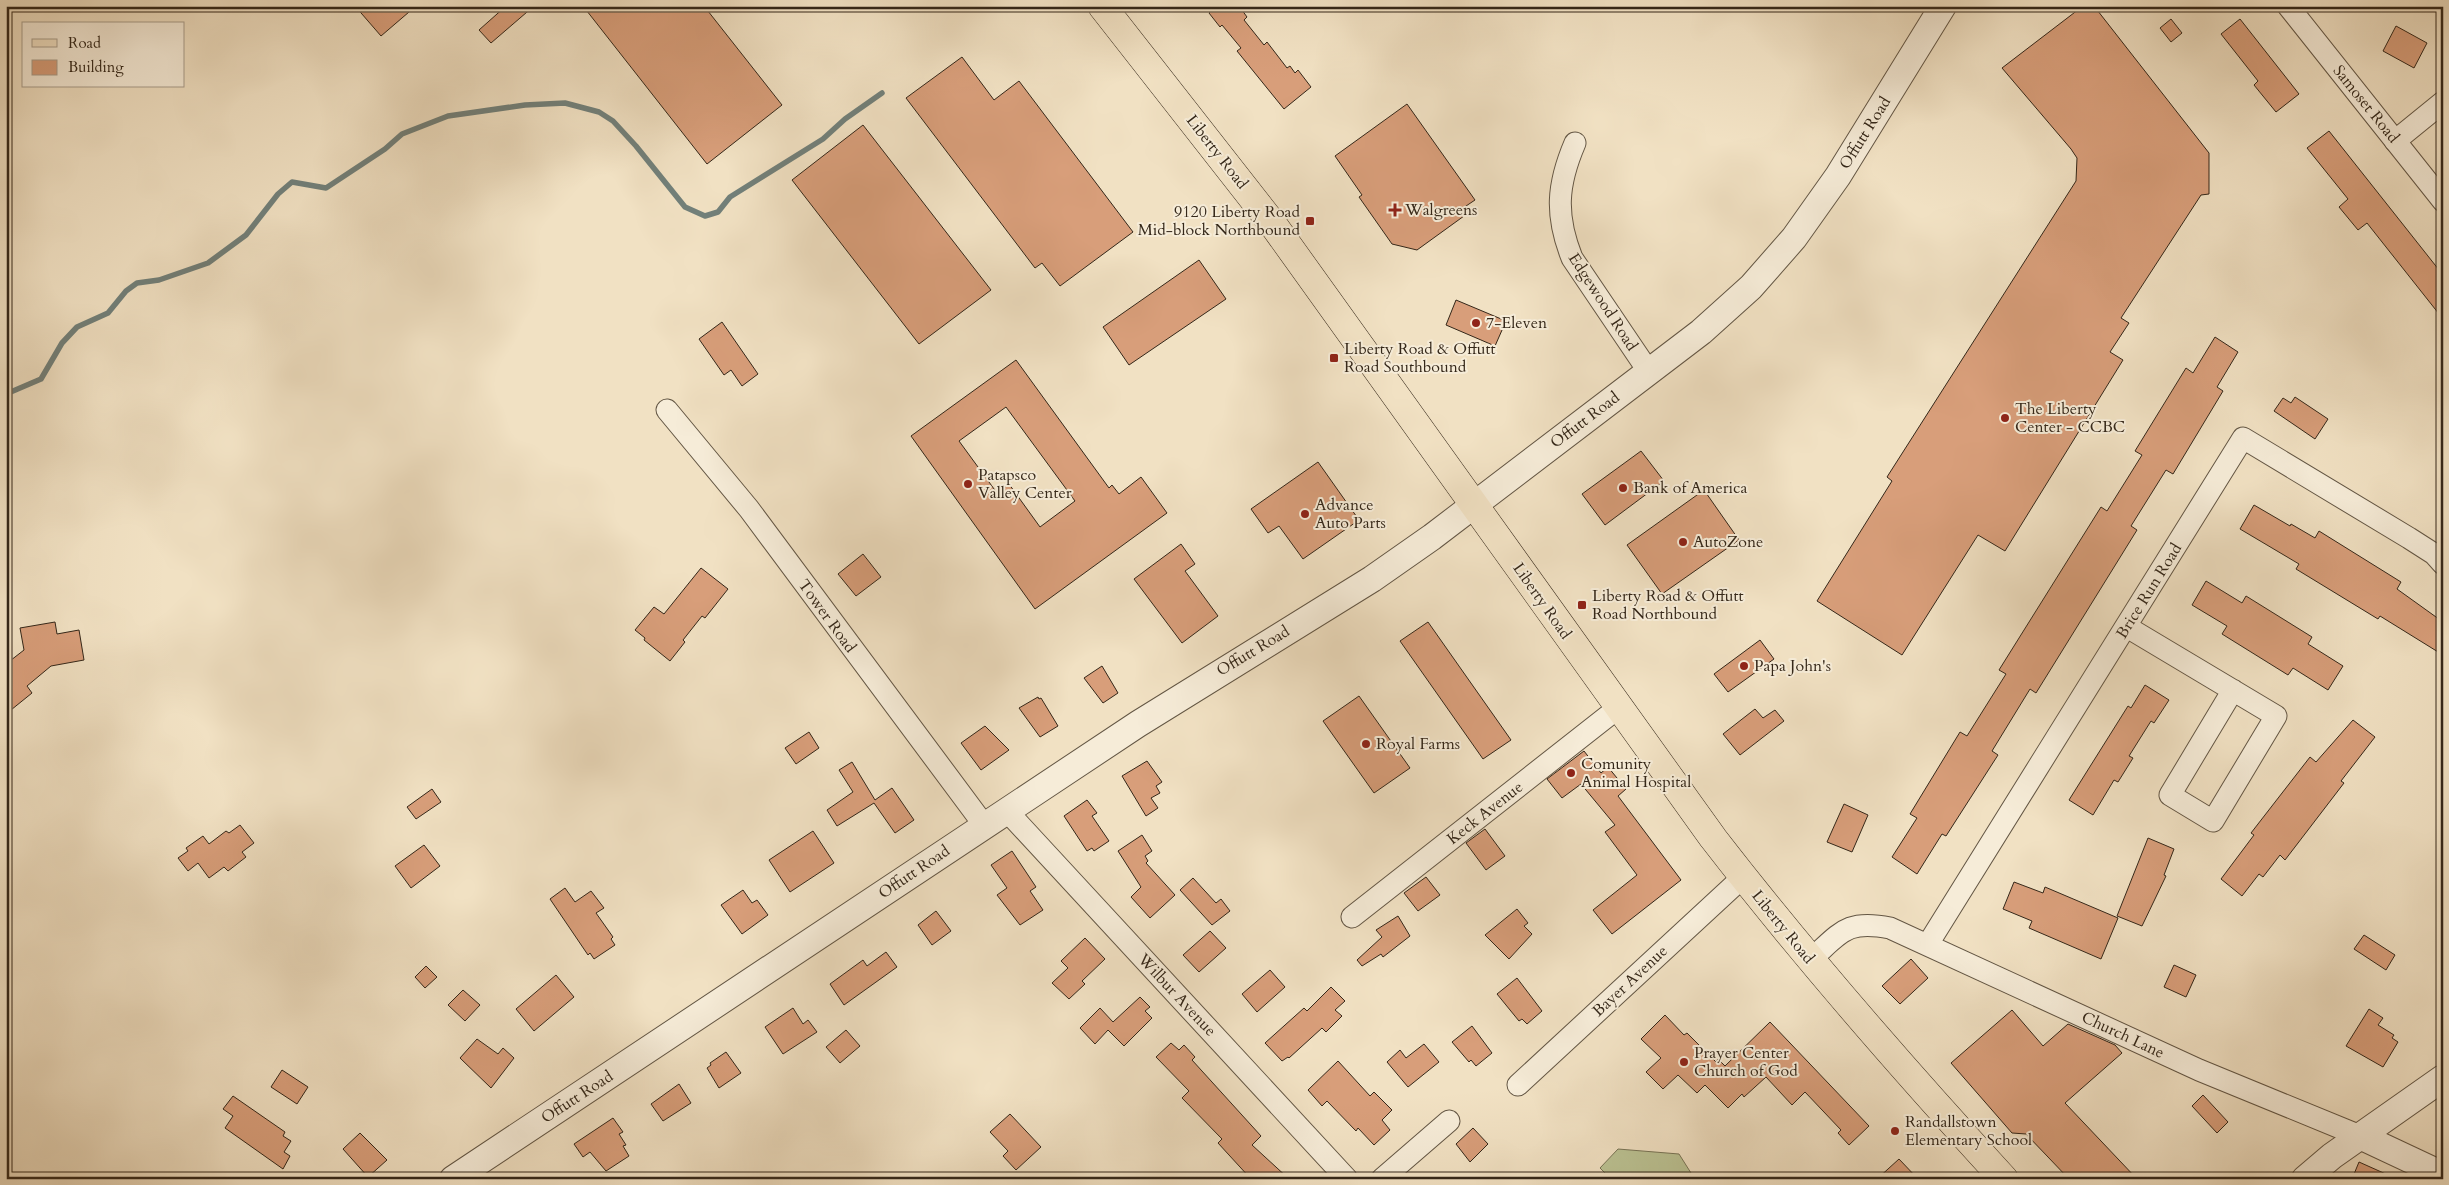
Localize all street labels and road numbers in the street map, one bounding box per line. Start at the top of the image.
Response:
street label: Samoset Road [2328,60,2405,148]
street label: Offutt Road [1834,92,1896,174]
street label: Liberty Road [1181,110,1253,194]
street label: Edgewood Road [1563,249,1643,356]
street label: Offutt Road [1546,386,1625,453]
street label: Brice Run Road [2111,539,2187,643]
street label: Liberty Road [1508,558,1577,644]
street label: Tower Road [793,575,861,658]
street label: Offutt Road [1212,620,1294,681]
street label: Keck Avenue [1442,776,1528,850]
street label: Offutt Road [874,840,954,904]
street label: Liberty Road [1746,886,1820,969]
street label: Bayer Avenue [1588,940,1672,1022]
street label: Wilbur Avenue [1132,948,1221,1041]
street label: Church Lane [2078,1006,2168,1064]
street label: Offutt Road [537,1065,618,1129]

